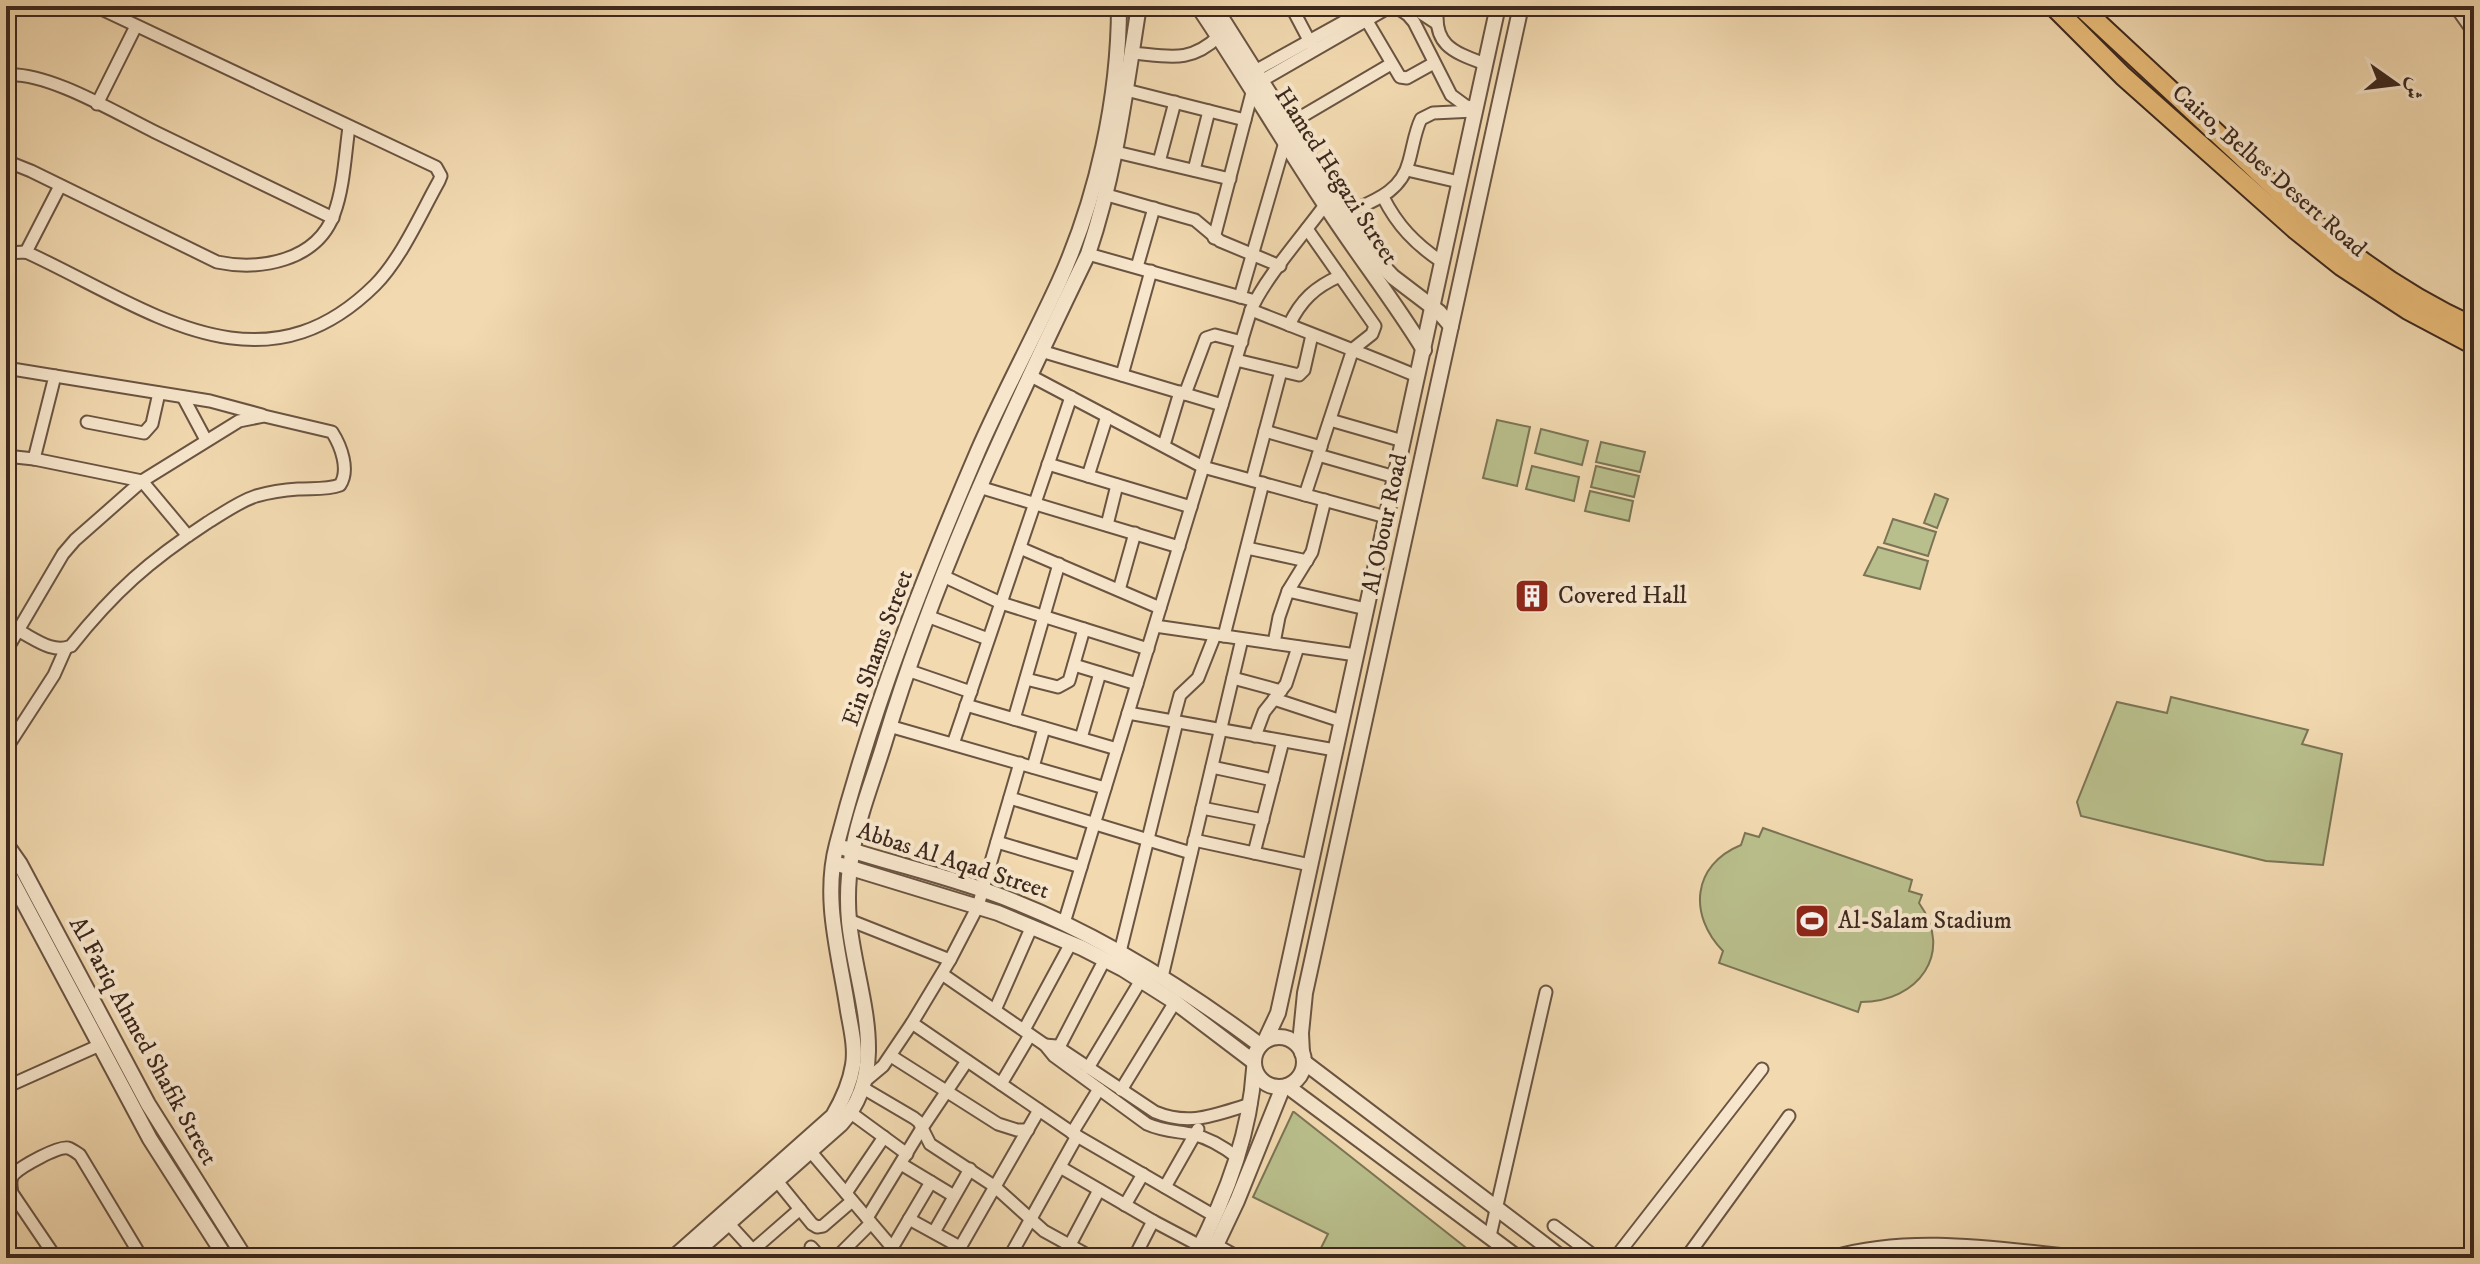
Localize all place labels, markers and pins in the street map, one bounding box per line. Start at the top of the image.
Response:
building icon: Covered Hall [1513,577,1551,615]
place label: Covered Hall [1558,581,1688,611]
sports icon: Al-Salam Stadium [1793,902,1831,940]
place label: Al-Salam Stadium [1838,906,2012,936]

